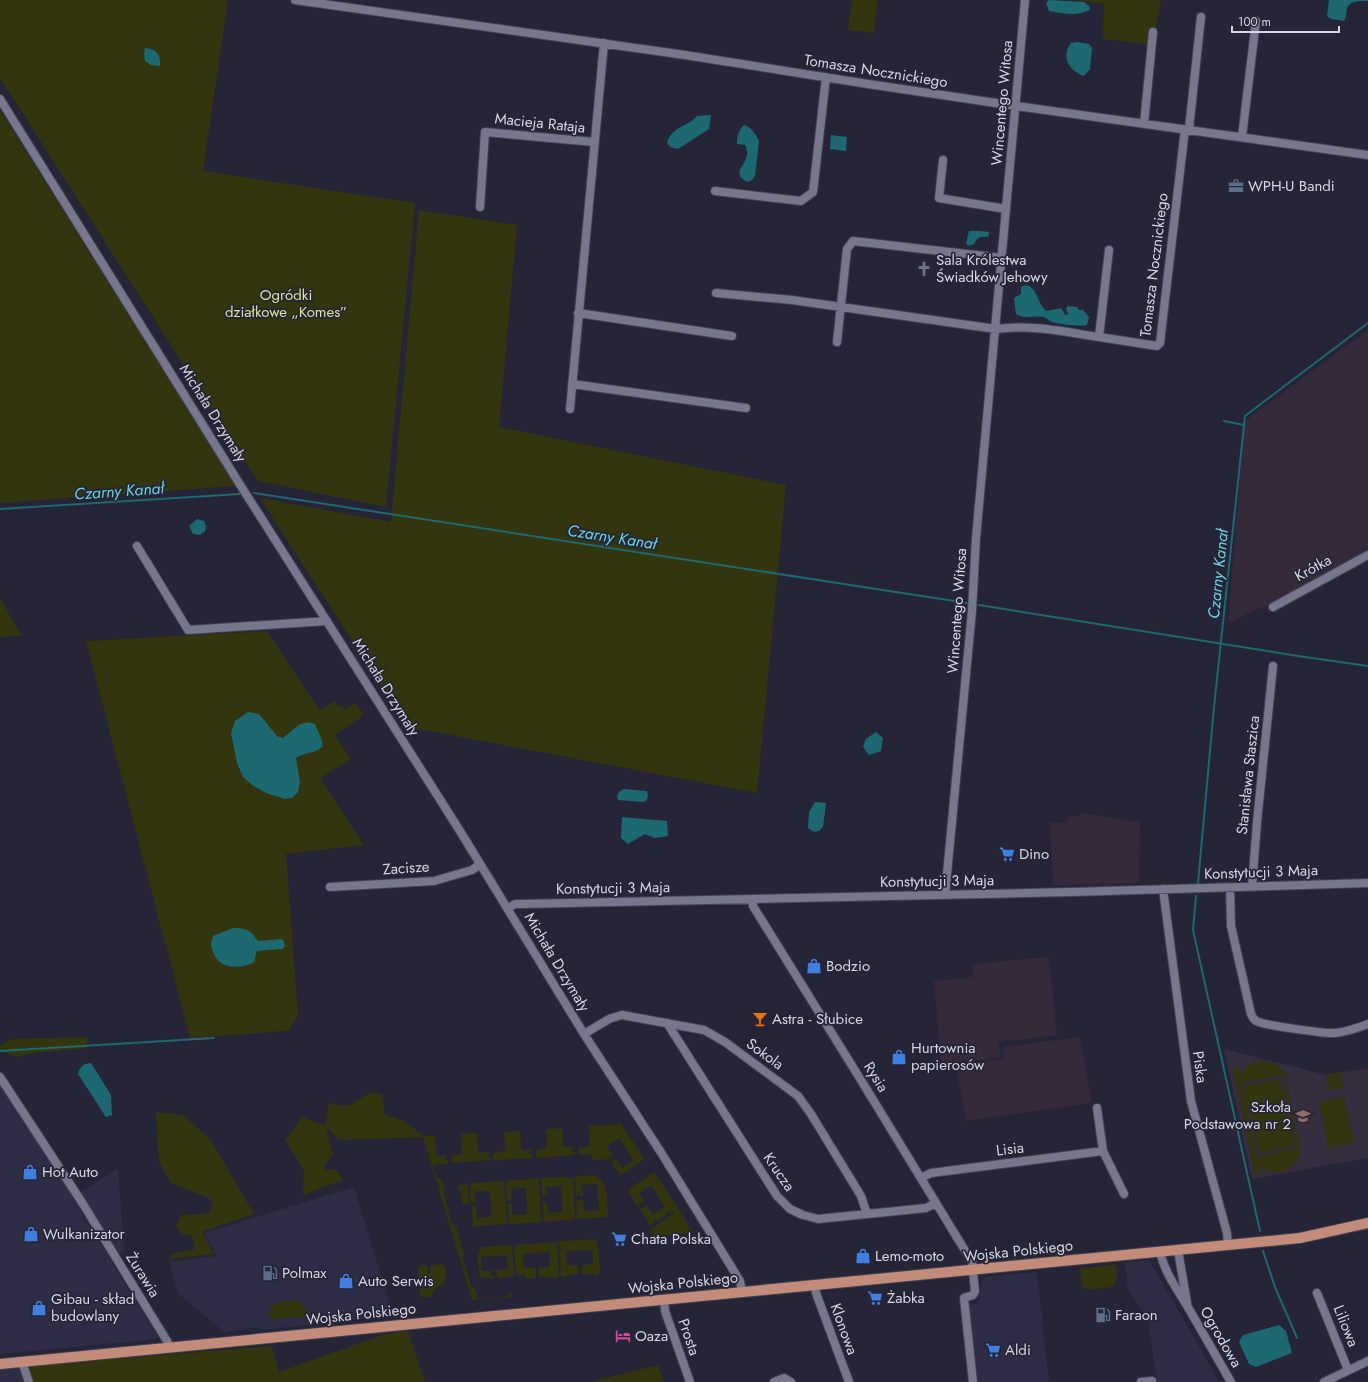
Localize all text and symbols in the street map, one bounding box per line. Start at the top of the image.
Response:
scale bar [1232,8,1339,34]
text: 100 m [1238,13,1271,31]
street label: Wincentego Witosa [986,39,1018,167]
street label: Tomasza Nocznickiego [803,49,949,93]
street label: Macieja Rataja [494,107,586,139]
place label: WPH-U Bandi [1248,175,1335,197]
office icon: WPH-U Bandi [1227,177,1245,195]
street label: Tomasza Nocznickiego [1134,192,1174,338]
place label: Sala Królestwa Świadków Jehowy [936,249,1048,288]
church icon: Sala Królestwa Świadków Jehowy [915,260,933,278]
park label: Ogródki działkowe „Komes” [225,284,347,323]
street label: Michała Drzymały [174,360,252,467]
water label: Czarny Kanał [73,476,166,506]
water label: Czarny Kanał [566,519,660,556]
water label: Czarny Kanał [1202,527,1234,620]
street label: Wincentego Witosa [942,548,972,674]
street label: Krótka [1291,549,1335,587]
street label: Michała Drzymały [347,634,425,741]
street label: Stanisława Staszica [1231,714,1265,836]
place label: Dino [1019,843,1049,865]
supermarket icon: Dino [998,845,1016,863]
street label: Zacisze [382,855,430,881]
street label: Konstytucji 3 Maja [1204,859,1318,885]
street label: Konstytucji 3 Maja [880,869,994,893]
street label: Konstytucji 3 Maja [556,876,670,900]
street label: Michała Drzymały [519,908,595,1016]
place label: Bodzio [826,955,870,977]
shop icon: Bodzio [805,957,823,975]
place label: Astra - Słubice [772,1008,863,1030]
bar icon: Astra - Słubice [751,1010,769,1028]
street label: Sokola [742,1033,788,1075]
place label: Hurtownia papierosów [911,1037,985,1076]
shop icon: Hurtownia papierosów [890,1048,908,1066]
street label: Piska [1187,1050,1213,1084]
street label: Rysia [858,1058,894,1096]
place label: Szkoła Podstawowa nr 2 [1184,1096,1291,1135]
school or university icon: Szkoła Podstawowa nr 2 [1294,1107,1312,1125]
street label: Lisia [995,1136,1025,1162]
street label: Krucza [758,1148,800,1196]
place label: Hot Auto [42,1161,98,1183]
shop icon: Hot Auto [21,1163,39,1181]
place label: Wulkanizator [43,1223,126,1245]
shop icon: Wulkanizator [22,1225,40,1243]
place label: Chata Polska [631,1228,711,1250]
supermarket icon: Chata Polska [610,1230,628,1248]
street label: Wojska Polskiego [962,1234,1074,1268]
place label: Lemo-moto [875,1245,944,1267]
shop icon: Lemo-moto [854,1247,872,1265]
street label: Żurawia [121,1248,165,1302]
place label: Polmax [282,1262,327,1284]
fuel station icon: Polmax [261,1264,279,1282]
street label: Wojska Polskiego [627,1266,739,1300]
place label: Auto Serwis [358,1270,433,1292]
shop icon: Auto Serwis [337,1272,355,1290]
place label: Żabka [887,1287,925,1309]
place label: Gibau - skład budowlany [51,1288,134,1327]
supermarket icon: Żabka [866,1289,884,1307]
street label: Wojska Polskiego [305,1297,417,1331]
shop icon: Gibau - skład budowlany [30,1299,48,1317]
street label: Klonowa [825,1300,863,1358]
street label: Ogrodowa [1195,1302,1247,1372]
street label: Liliowa [1328,1302,1364,1350]
place label: Faraon [1115,1304,1158,1326]
fuel station icon: Faraon [1094,1306,1112,1324]
street label: Prosta [672,1316,706,1358]
place label: Oaza [635,1325,668,1347]
hotel icon: Oaza [614,1327,632,1345]
place label: Aldi [1005,1339,1031,1361]
supermarket icon: Aldi [984,1341,1002,1359]

